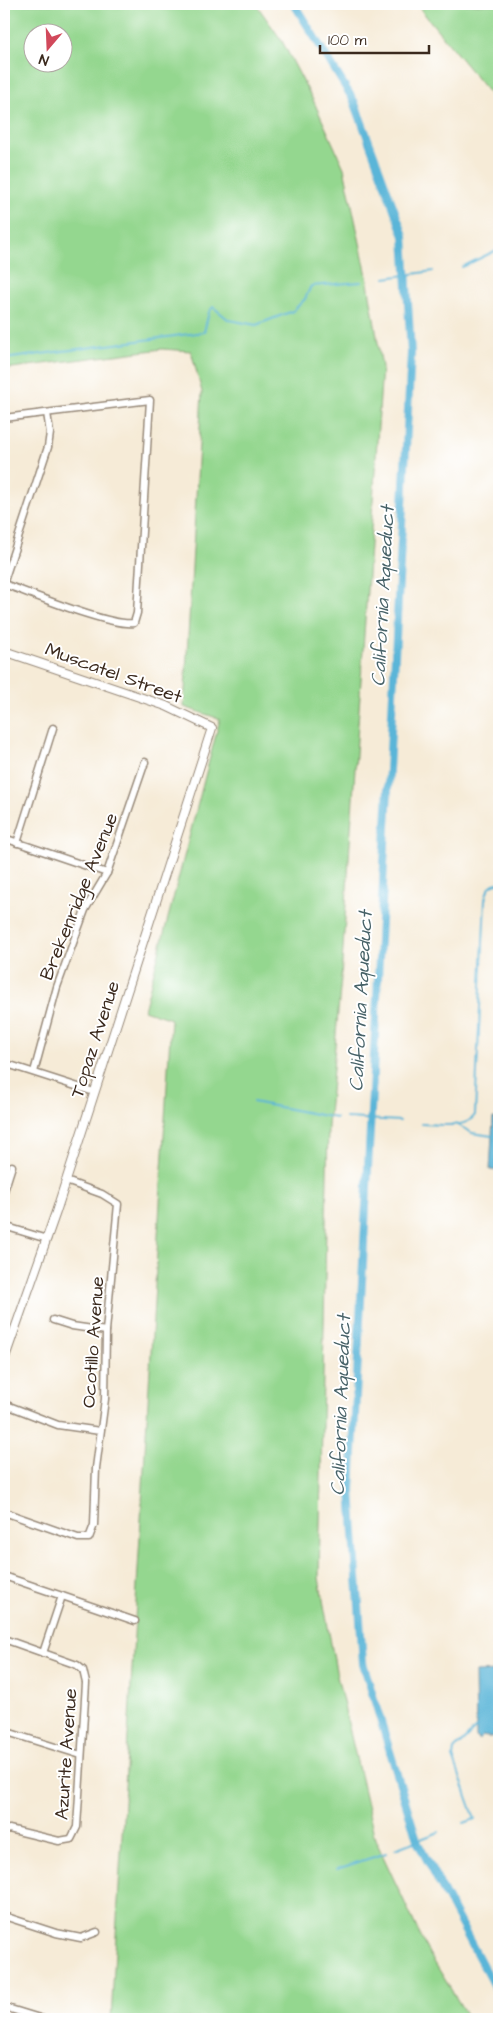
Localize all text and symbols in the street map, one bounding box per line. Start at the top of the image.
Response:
north arrow [22,22,72,72]
scale bar [320,22,429,54]
text: 100 m [328,30,367,51]
text: N [36,48,52,70]
water label: California Aqueduct [364,503,402,687]
street label: Muscatel Street [41,636,186,711]
street label: Brekenridge Avenue [33,809,126,985]
water label: California Aqueduct [342,908,380,1092]
street label: Topaz Avenue [64,978,127,1101]
street label: Ocotillo Avenue [75,1275,112,1409]
water label: California Aqueduct [324,1312,358,1496]
street label: Azurite Avenue [48,1687,85,1821]

